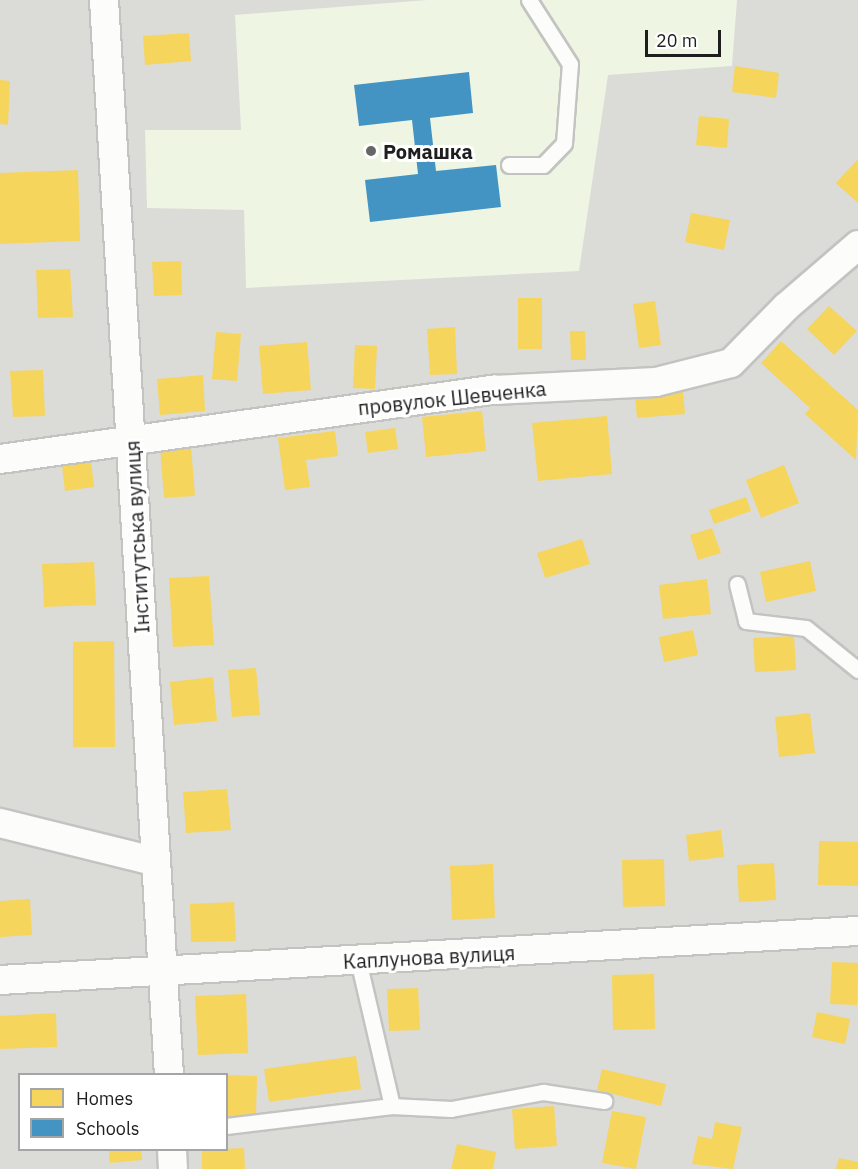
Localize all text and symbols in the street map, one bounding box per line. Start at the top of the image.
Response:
scale bar [648,18,724,56]
text: 20 m [656,29,698,52]
place label: Ромашка [383,139,473,163]
marker: Ромашка [364,144,378,158]
street label: провулок Шевченка [357,376,547,420]
street label: Інститутська вулиця [120,440,154,634]
street label: Каплунова вулиця [342,941,516,973]
legend [18,1073,228,1151]
text: Homes [76,1087,133,1110]
text: Schools [76,1117,140,1140]

